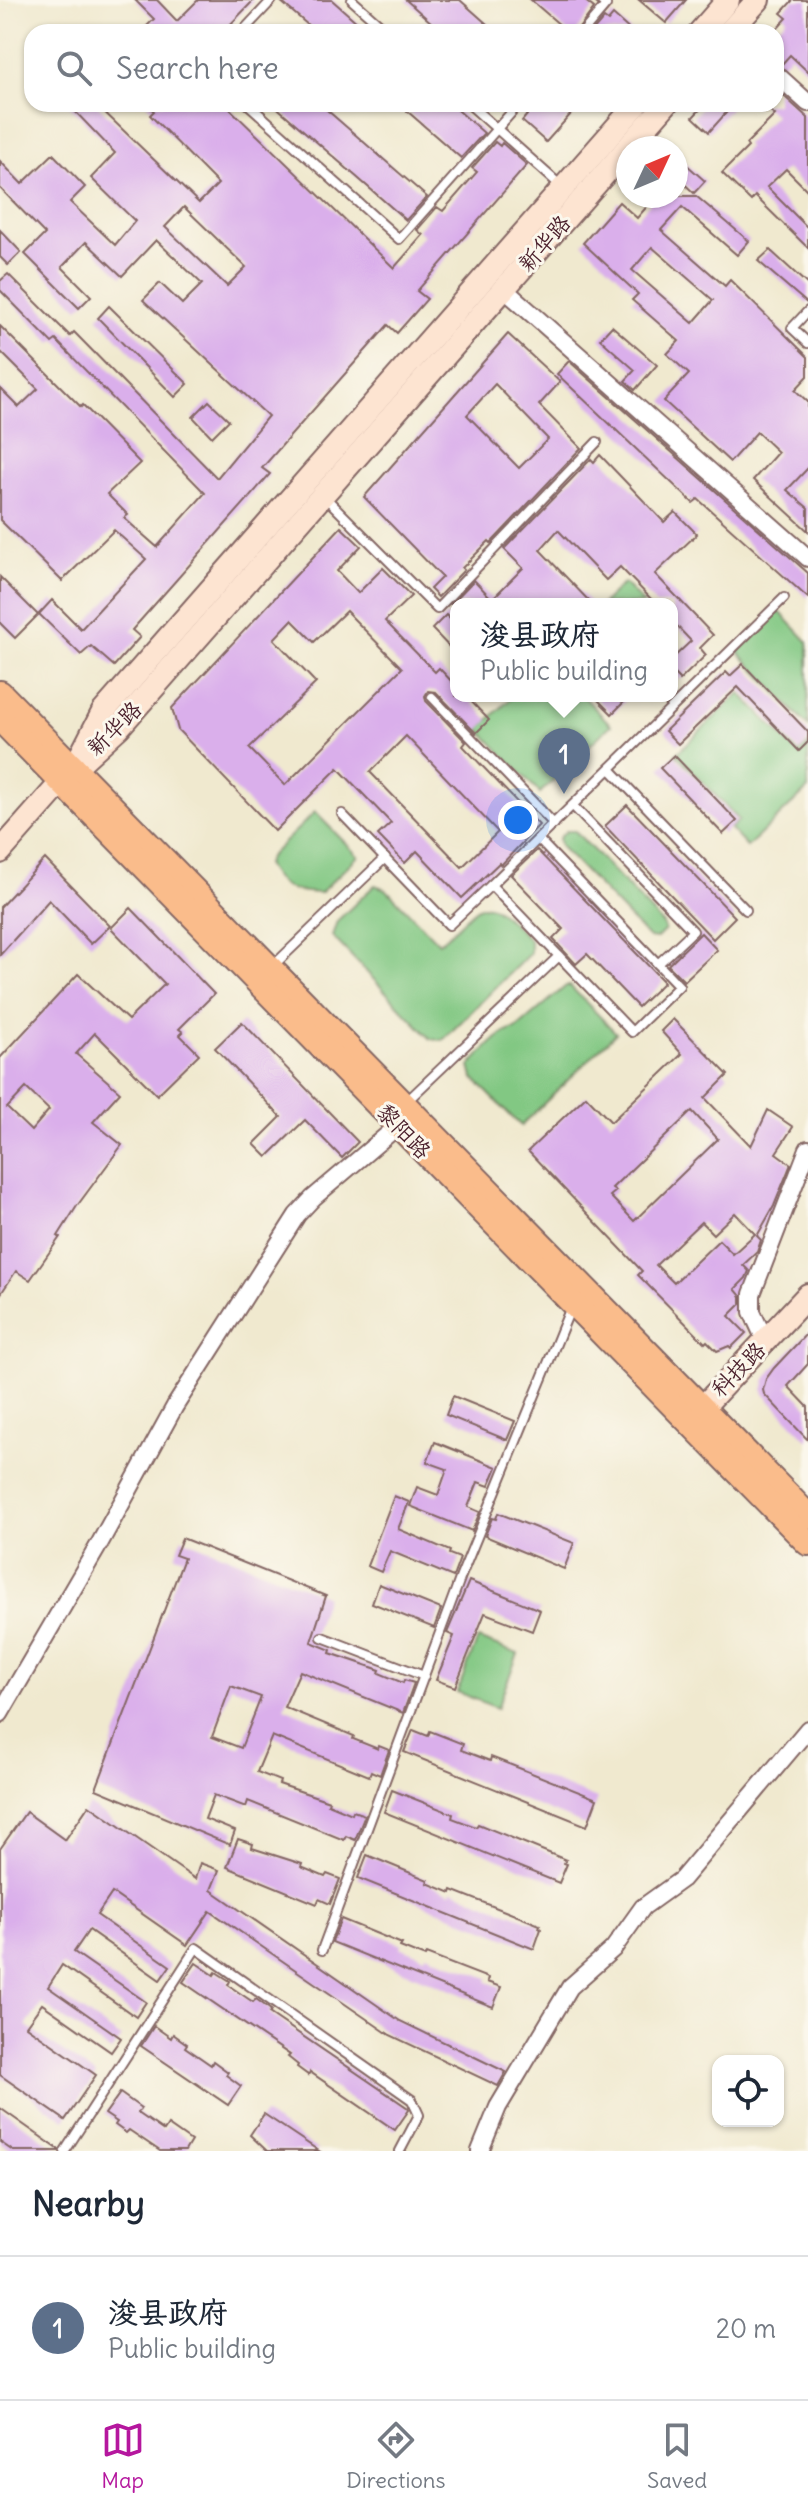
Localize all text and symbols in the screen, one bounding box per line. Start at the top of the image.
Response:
search box [24,24,784,112]
icon: search [52,46,96,90]
text: Search here [116,49,279,87]
north arrow [616,136,688,208]
street label: 新华路 [512,209,576,277]
popup [450,598,678,702]
text: 浚县政府 [480,615,600,653]
text: Public building [480,654,648,687]
street label: 新华路 [81,695,147,761]
pin: 1 [538,728,590,794]
your location [498,800,538,840]
street label: 黎阳路 [371,1098,437,1164]
street label: 科技路 [705,1336,771,1402]
map controls [712,2055,784,2127]
button: locate [712,2055,784,2127]
text: Nearby [32,2182,145,2225]
text: 浚县政府 [108,2293,228,2331]
text: 1 [53,2312,63,2345]
text: 20 m [716,2312,776,2345]
text: Public building [108,2332,276,2365]
tab: Map [101,2418,145,2494]
tab: Directions [346,2418,446,2494]
tab: Saved [647,2418,707,2494]

